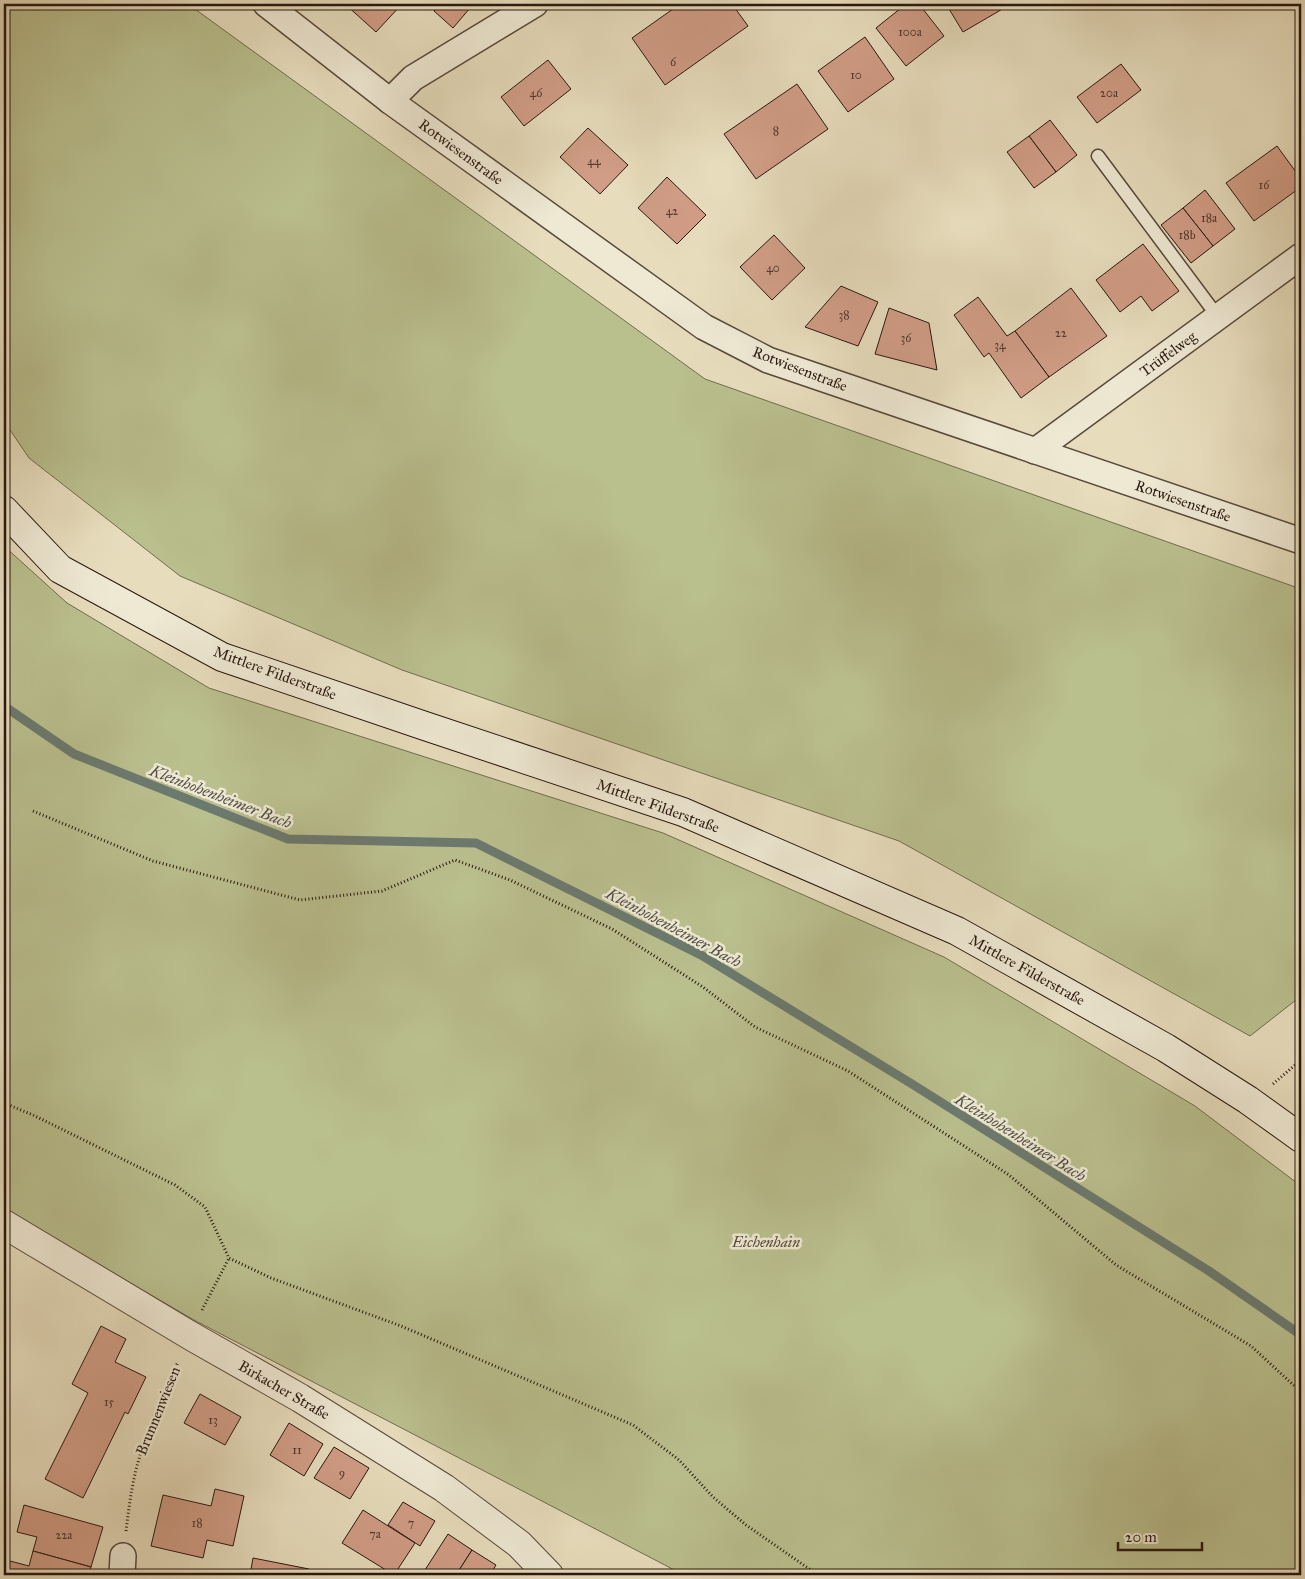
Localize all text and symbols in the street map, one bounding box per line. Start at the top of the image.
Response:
house number: 100a [898,25,923,39]
house number: 6 [670,55,677,69]
house number: 10 [850,68,862,82]
house number: 46 [530,86,543,100]
house number: 20a [1100,86,1119,100]
street label: Rotwiesenstraße [415,115,507,189]
house number: 8 [773,124,779,138]
house number: 44 [587,154,601,168]
house number: 16 [1259,178,1270,192]
house number: 42 [666,204,678,218]
house number: 18a [1201,211,1218,225]
house number: 18b [1179,228,1196,242]
house number: 40 [766,261,780,275]
house number: 38 [838,308,850,322]
house number: 22 [1055,326,1067,340]
street label: Trüffelweg [1136,327,1201,381]
house number: 36 [901,331,912,345]
house number: 34 [994,338,1006,352]
street label: Rotwiesenstraße [750,343,850,395]
street label: Rotwiesenstraße [1133,476,1233,526]
street label: Mittlere Filderstraße [211,642,339,704]
water label: Kleinhohenheimer Bach [146,760,295,832]
street label: Mittlere Filderstraße [594,775,722,837]
water label: Kleinhohenheimer Bach [602,883,745,971]
street label: Mittlere Filderstraße [966,931,1088,1009]
water label: Kleinhohenheimer Bach [951,1089,1090,1185]
park label: Eichenhain [731,1233,800,1251]
street label: Birkacher Straße [235,1357,333,1423]
street label: Brunnenwiesen [132,1364,184,1458]
house number: 15 [104,1395,115,1409]
house number: 13 [208,1413,218,1427]
house number: 11 [292,1443,302,1457]
house number: 9 [339,1466,345,1480]
house number: 18 [191,1516,203,1530]
house number: 7 [408,1516,414,1530]
scale bar [1118,1519,1201,1551]
house number: 7a [369,1527,382,1541]
house number: 22a [56,1528,73,1542]
text: 20 m [1125,1528,1157,1546]

